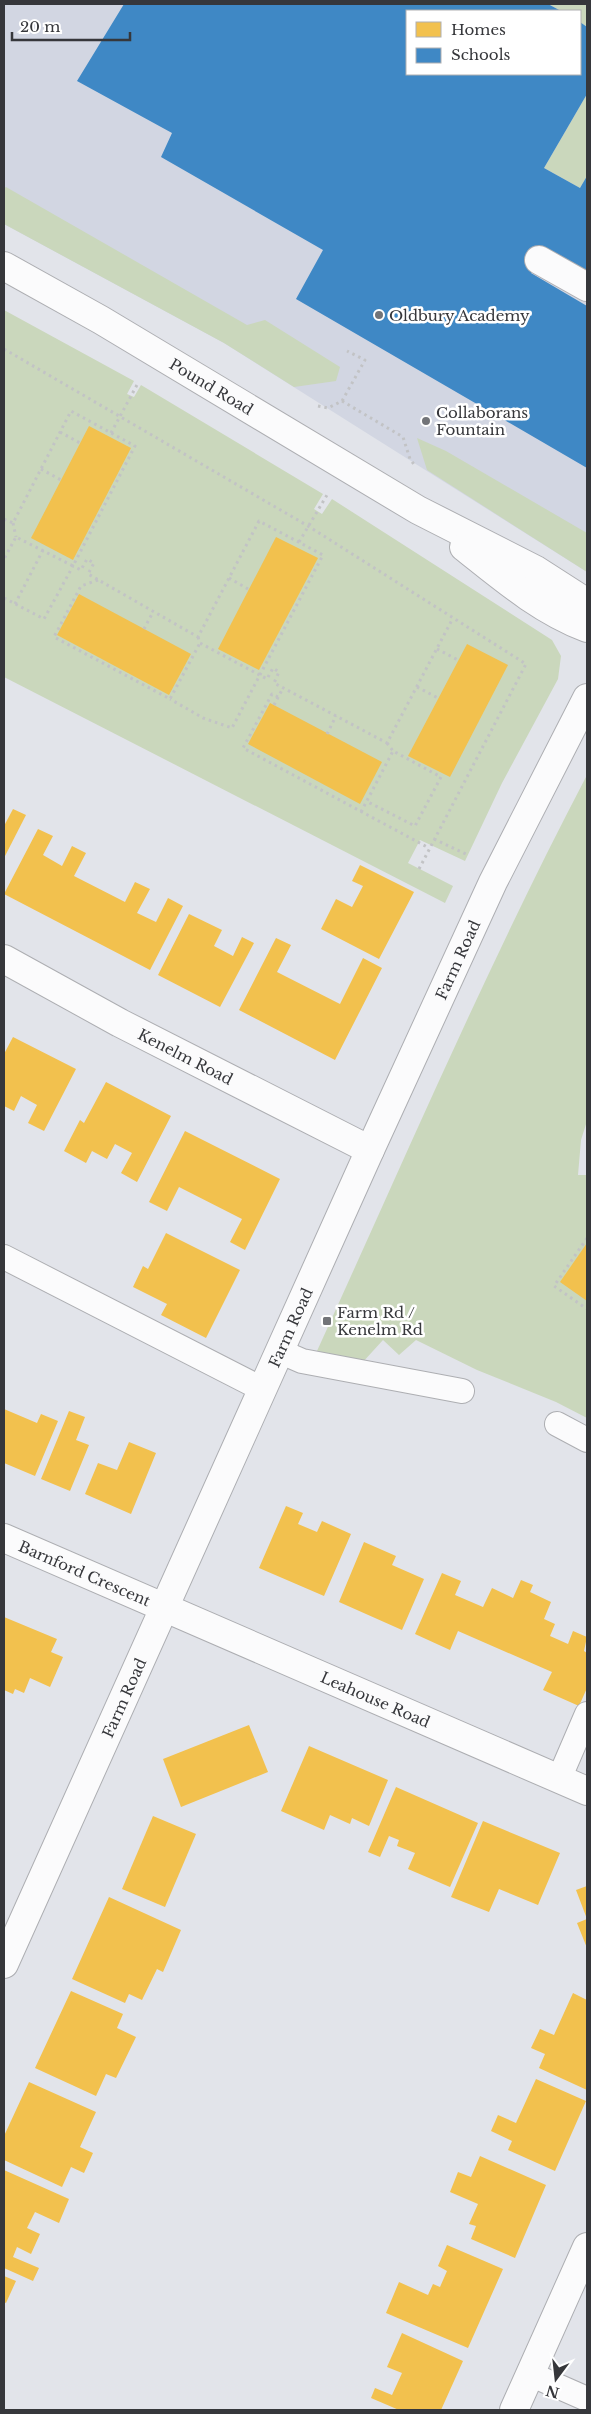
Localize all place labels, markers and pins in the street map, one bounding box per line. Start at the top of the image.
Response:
place label: Oldbury Academy [389,306,530,325]
marker: Oldbury Academy [373,309,385,321]
place label: Collaborans Fountain [436,403,528,439]
marker: Collaborans Fountain [420,415,432,427]
place label: Farm Rd / Kenelm Rd [337,1303,423,1339]
marker: Farm Rd / Kenelm Rd [321,1315,333,1327]

